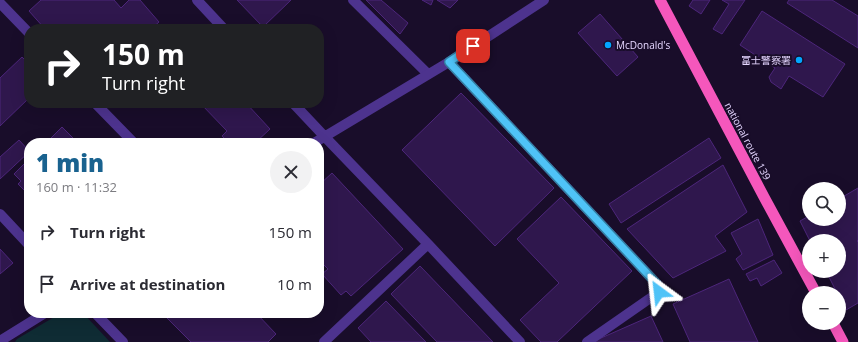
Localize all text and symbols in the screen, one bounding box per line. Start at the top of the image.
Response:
pin [456,29,490,63]
text: 150 m [102,35,185,73]
icon: arrive [462,35,484,57]
place label: McDonald's [616,38,671,52]
icon: right [36,40,88,92]
marker: McDonald's [603,40,613,50]
place label: 富士警察署 [741,53,791,67]
marker: 富士警察署 [794,55,804,65]
text: Turn right [102,71,185,95]
street label: national route 139 [722,100,774,182]
text: 1 min [36,146,104,179]
button: close [270,151,312,193]
text: 160 m · 11:32 [36,178,117,196]
map controls [802,182,846,330]
button: search [802,182,846,226]
icon: right [36,221,58,243]
text: Turn right [70,222,145,242]
text: 150 m [268,222,312,242]
button: + [802,234,846,278]
position arrow [638,271,680,313]
icon: arrive [36,273,58,295]
text: Arrive at destination [70,274,225,294]
text: 10 m [277,274,312,294]
button: − [802,286,846,330]

